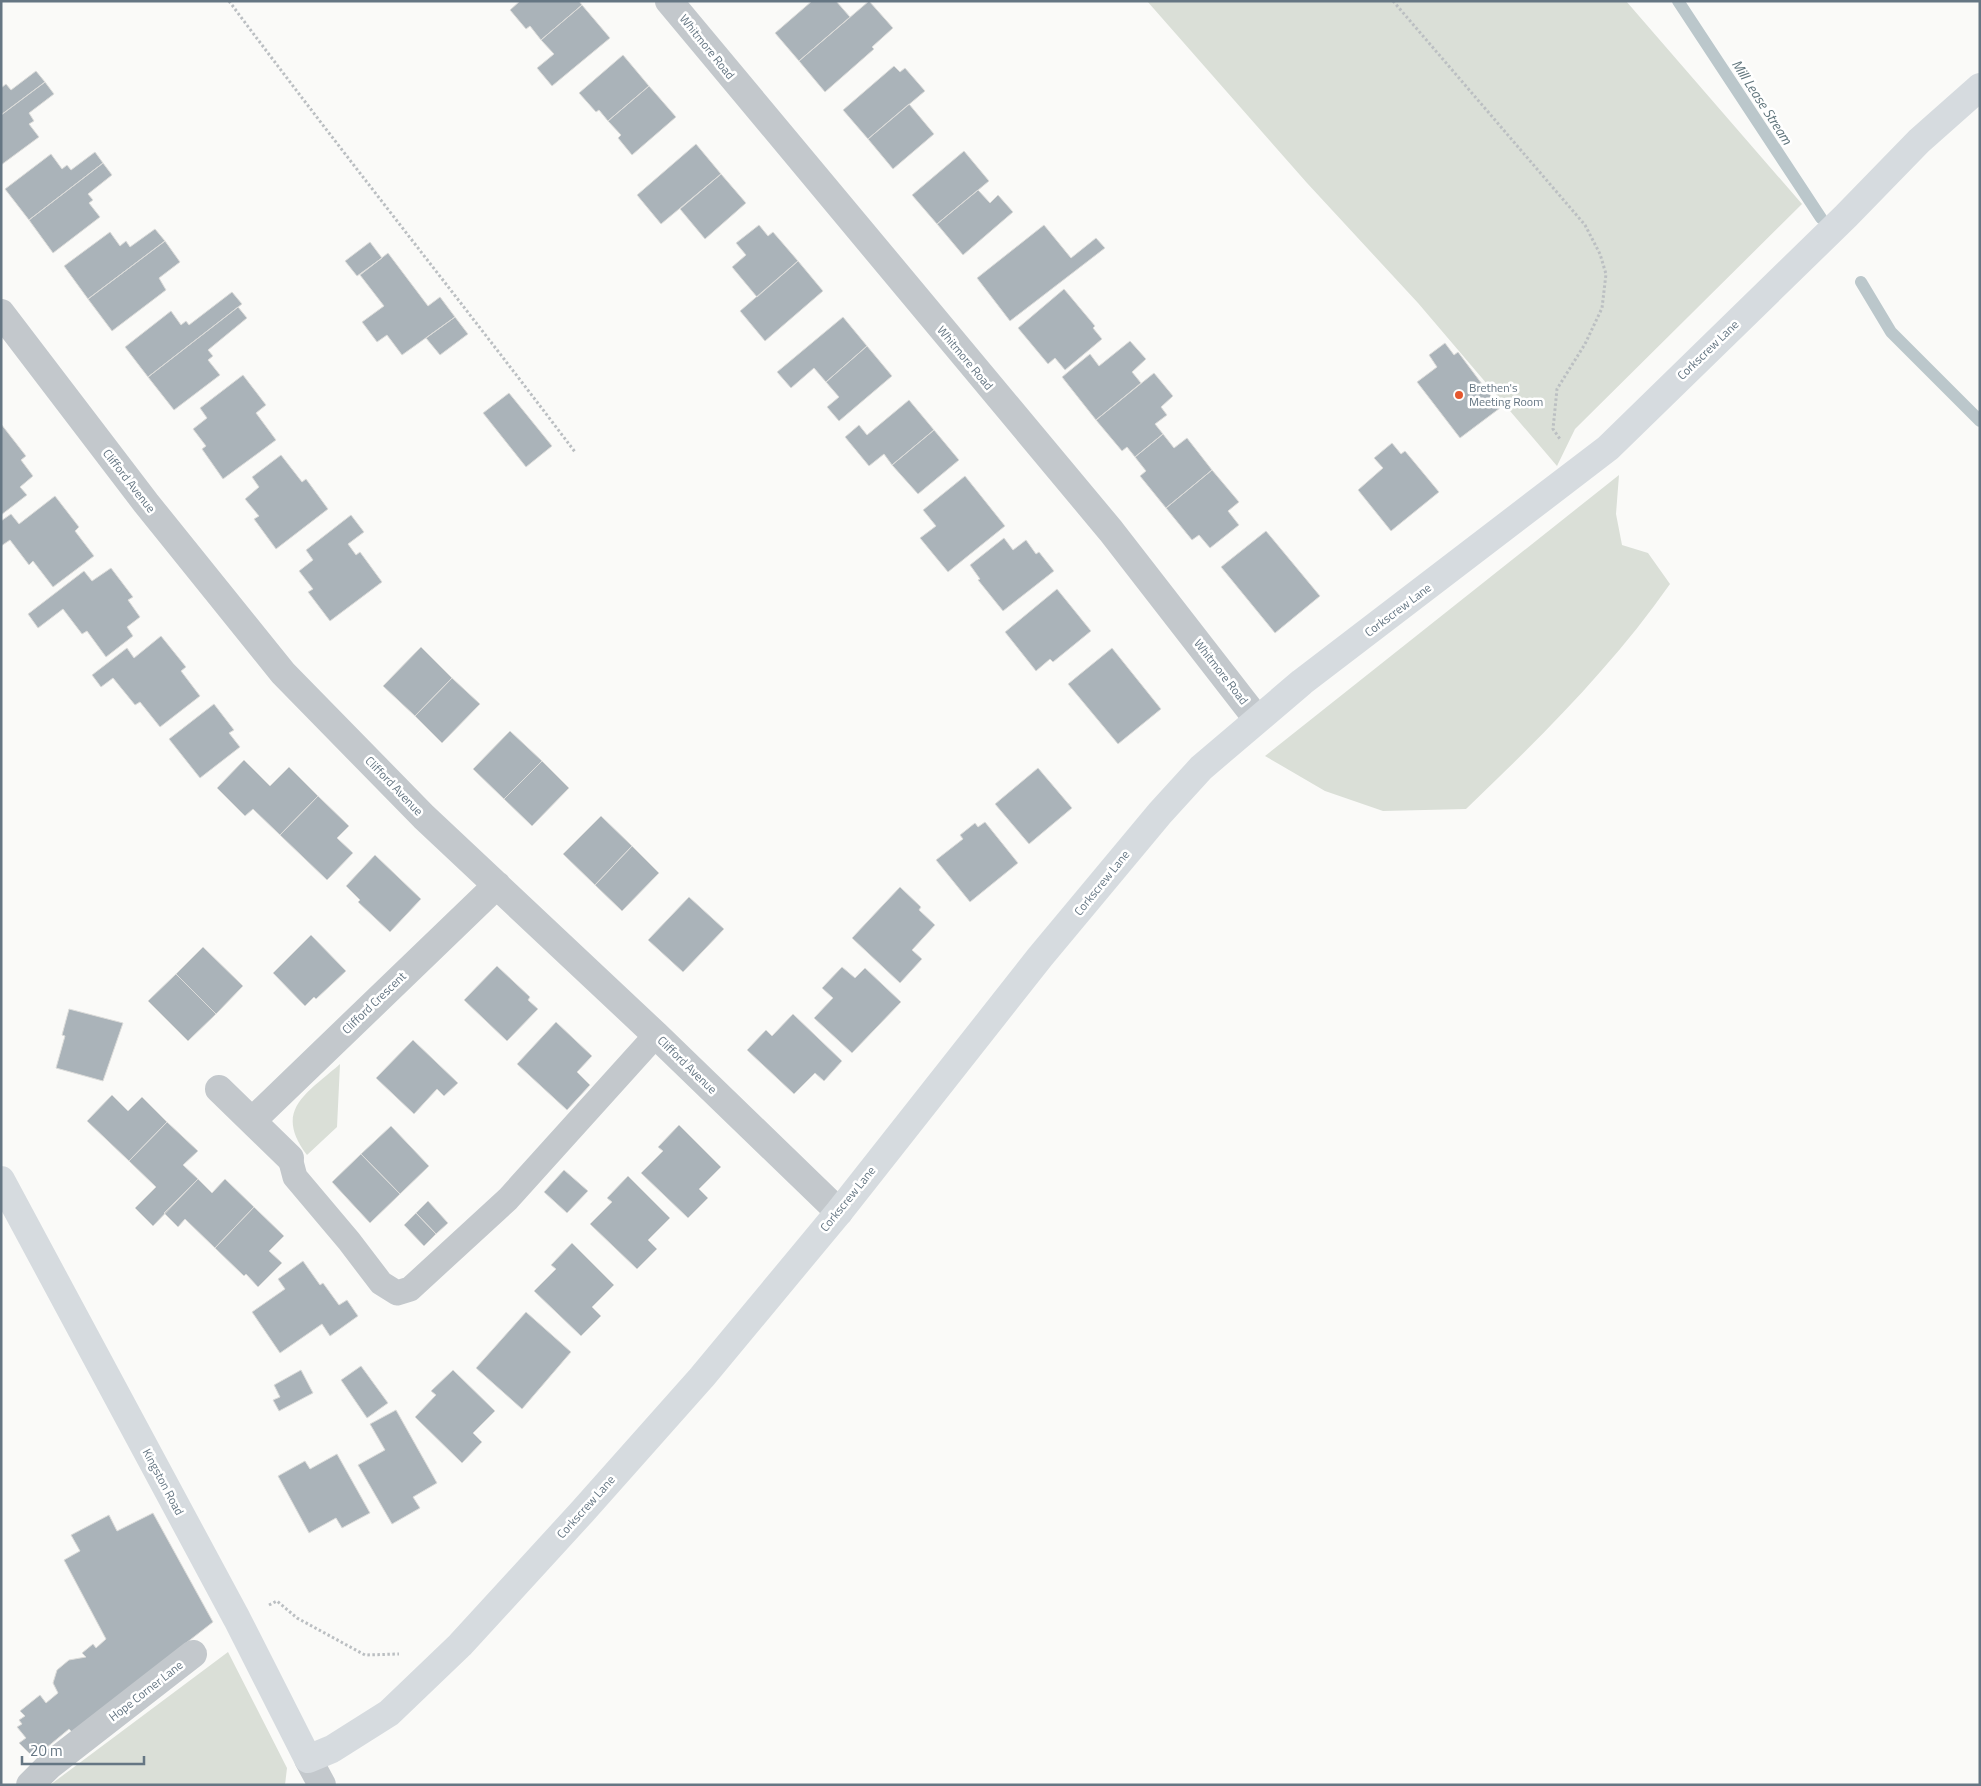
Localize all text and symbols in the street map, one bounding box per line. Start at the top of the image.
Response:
street label: Whitmore Road [675,10,740,83]
water label: Mill Lease Stream [1727,55,1798,149]
street label: Corkscrew Lane [1672,315,1743,384]
street label: Whitmore Road [933,321,998,394]
place label: Brethen's Meeting Room [1469,378,1543,411]
marker: Brethen's Meeting Room [1453,389,1465,401]
street label: Clifford Avenue [98,445,160,517]
street label: Corkscrew Lane [1360,578,1435,641]
street label: Whitmore Road [1190,635,1253,709]
street label: Clifford Avenue [361,751,428,820]
street label: Corkscrew Lane [1069,846,1134,920]
street label: Clifford Crescent [337,966,411,1038]
street label: Clifford Avenue [653,1031,722,1098]
street label: Corkscrew Lane [815,1162,880,1236]
street label: Kingston Road [138,1445,189,1519]
street label: Corkscrew Lane [552,1471,619,1543]
street label: Hope Corner Lane [104,1655,187,1726]
scale bar [22,1734,145,1766]
text: 20 m [30,1739,63,1762]

